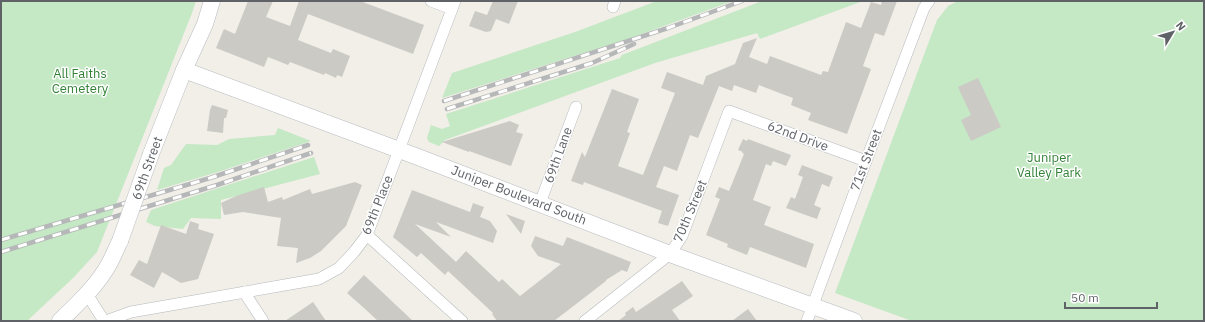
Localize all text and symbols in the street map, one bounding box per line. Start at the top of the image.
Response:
north arrow [1153,12,1193,52]
text: N [1173,18,1189,33]
park label: All Faiths Cemetery [52,65,109,97]
street label: 62nd Drive [765,117,831,155]
street label: 69th Lane [540,125,576,185]
street label: 71st Street [846,127,886,193]
street label: 69th Street [128,134,166,202]
park label: Juniper Valley Park [1017,149,1081,181]
street label: Juniper Boulevard South [449,161,589,229]
street label: 69th Place [357,173,397,237]
street label: 70th Street [669,177,711,245]
scale bar [1065,284,1157,310]
text: 50 m [1071,290,1099,305]

